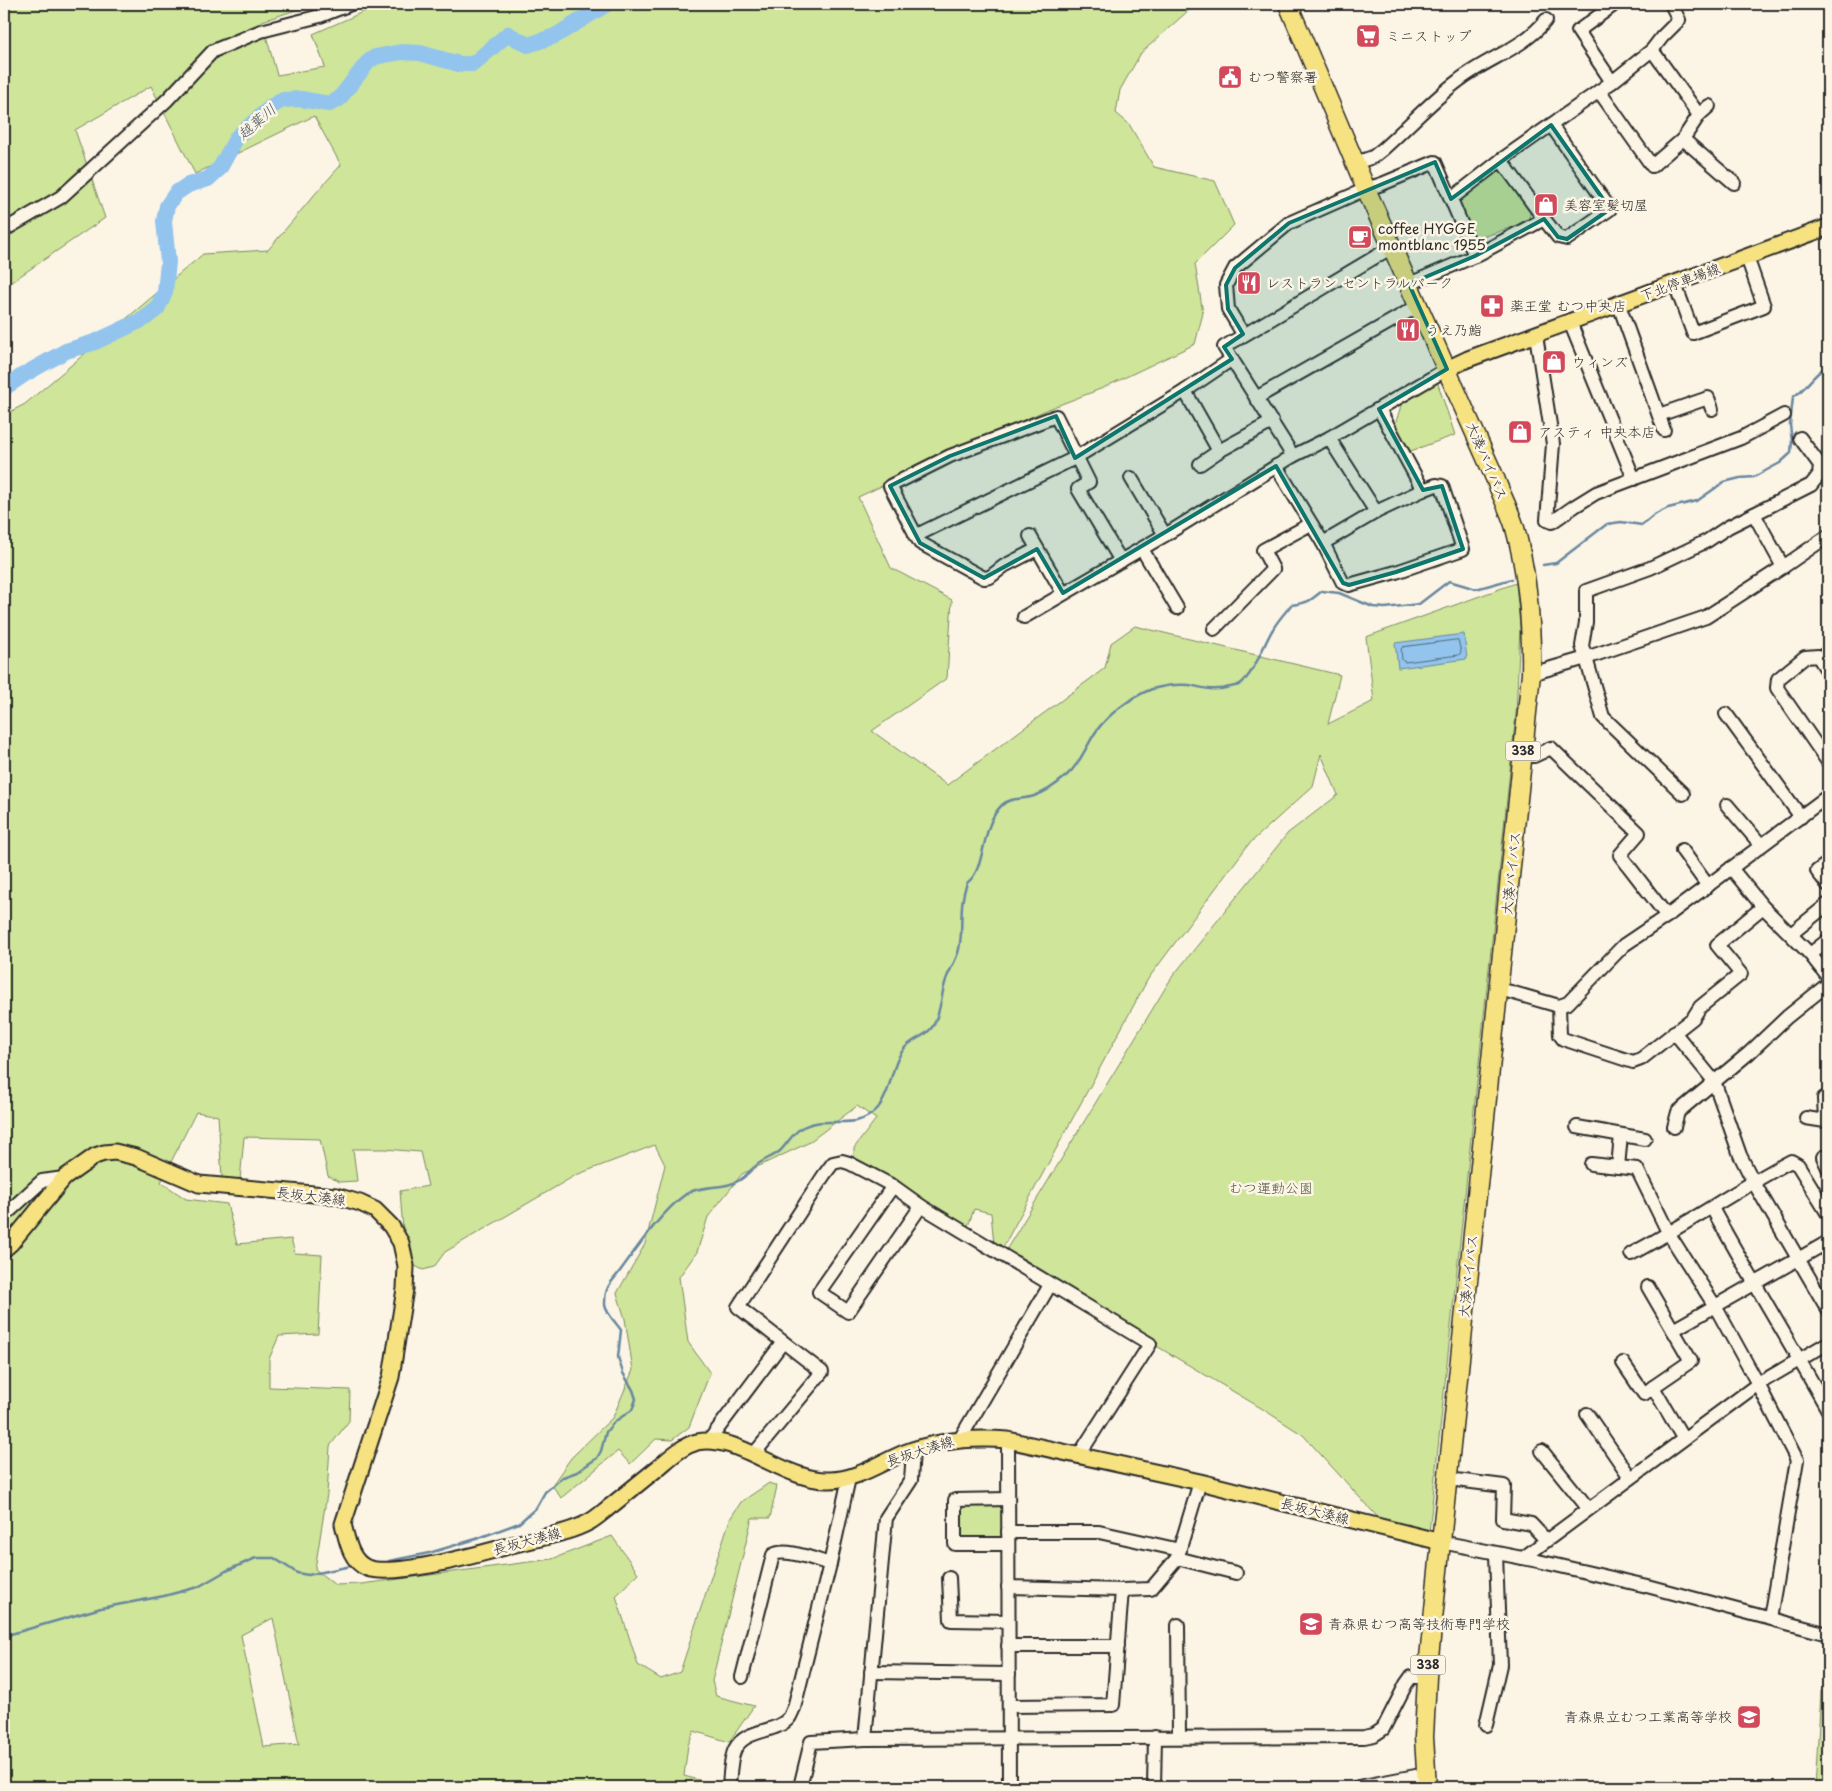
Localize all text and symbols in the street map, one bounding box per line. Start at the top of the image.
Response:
supermarket icon: ミニストップ [1355,23,1381,49]
place label: ミニストップ [1386,25,1471,46]
public building icon: むつ警察署 [1217,64,1243,90]
place label: むつ警察署 [1248,66,1318,87]
water label: 越葉川 [231,97,281,145]
shop icon: 美容室髪切屋 [1533,192,1559,218]
place label: 美容室髪切屋 [1564,194,1648,215]
place label: coffee HYGGE montblanc 1955 [1378,218,1486,255]
cafe icon: coffee HYGGE montblanc 1955 [1347,224,1373,250]
street label: 下北停車場線 [1637,257,1723,306]
restaurant icon: レストラン セントラルパーク [1236,270,1262,296]
place label: レストラン セントラルパーク [1266,272,1453,293]
pharmacy icon: 薬王堂 むつ中央店 [1479,293,1505,319]
place label: 薬王堂 むつ中央店 [1510,295,1627,316]
restaurant icon: うえ乃鮨 [1395,317,1421,343]
place label: うえ乃鮨 [1426,319,1482,340]
shop icon: ウィンズ [1541,349,1567,375]
place label: ウィンズ [1572,351,1628,372]
street label: 大湊バイパス [1461,418,1513,503]
shop icon: アスティ 中央本店 [1507,419,1533,445]
place label: アスティ 中央本店 [1538,421,1655,442]
road number: 338 [1506,741,1540,760]
street label: 大湊バイパス [1496,830,1525,916]
park label: むつ運動公園 [1229,1177,1313,1198]
street label: 長坂大湊線 [275,1181,347,1210]
street label: 大湊バイパス [1453,1233,1482,1319]
street label: 長坂大湊線 [883,1430,956,1471]
street label: 長坂大湊線 [1279,1492,1352,1529]
street label: 長坂大湊線 [490,1521,563,1560]
school or university icon: 青森県むつ高等技術専門学校 [1298,1611,1324,1637]
place label: 青森県むつ高等技術専門学校 [1328,1613,1510,1634]
road number: 338 [1410,1656,1446,1674]
school or university icon: 青森県立むつ工業高等学校 [1736,1704,1762,1730]
place label: 青森県立むつ工業高等学校 [1564,1706,1732,1727]

